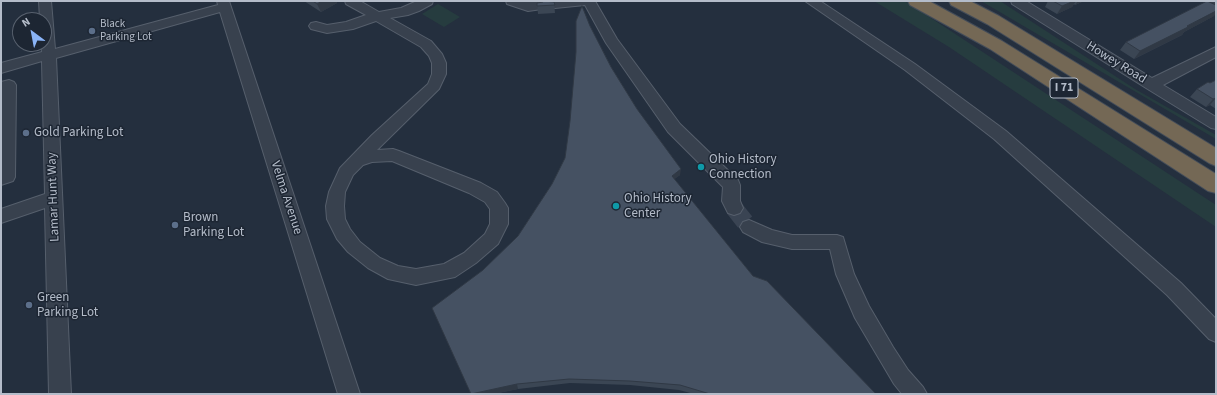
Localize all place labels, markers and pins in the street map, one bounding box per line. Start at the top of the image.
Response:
place label: Black Parking Lot [100,18,152,44]
marker: Black Parking Lot [87,26,97,36]
place label: Gold Parking Lot [34,125,123,141]
marker: Gold Parking Lot [21,128,31,138]
place label: Ohio History Connection [709,152,777,183]
marker: Ohio History Connection [696,162,706,172]
place label: Ohio History Center [624,191,692,222]
marker: Ohio History Center [611,201,621,211]
place label: Brown Parking Lot [183,210,244,241]
marker: Brown Parking Lot [170,220,180,230]
place label: Green Parking Lot [37,290,98,321]
marker: Green Parking Lot [24,300,34,310]

